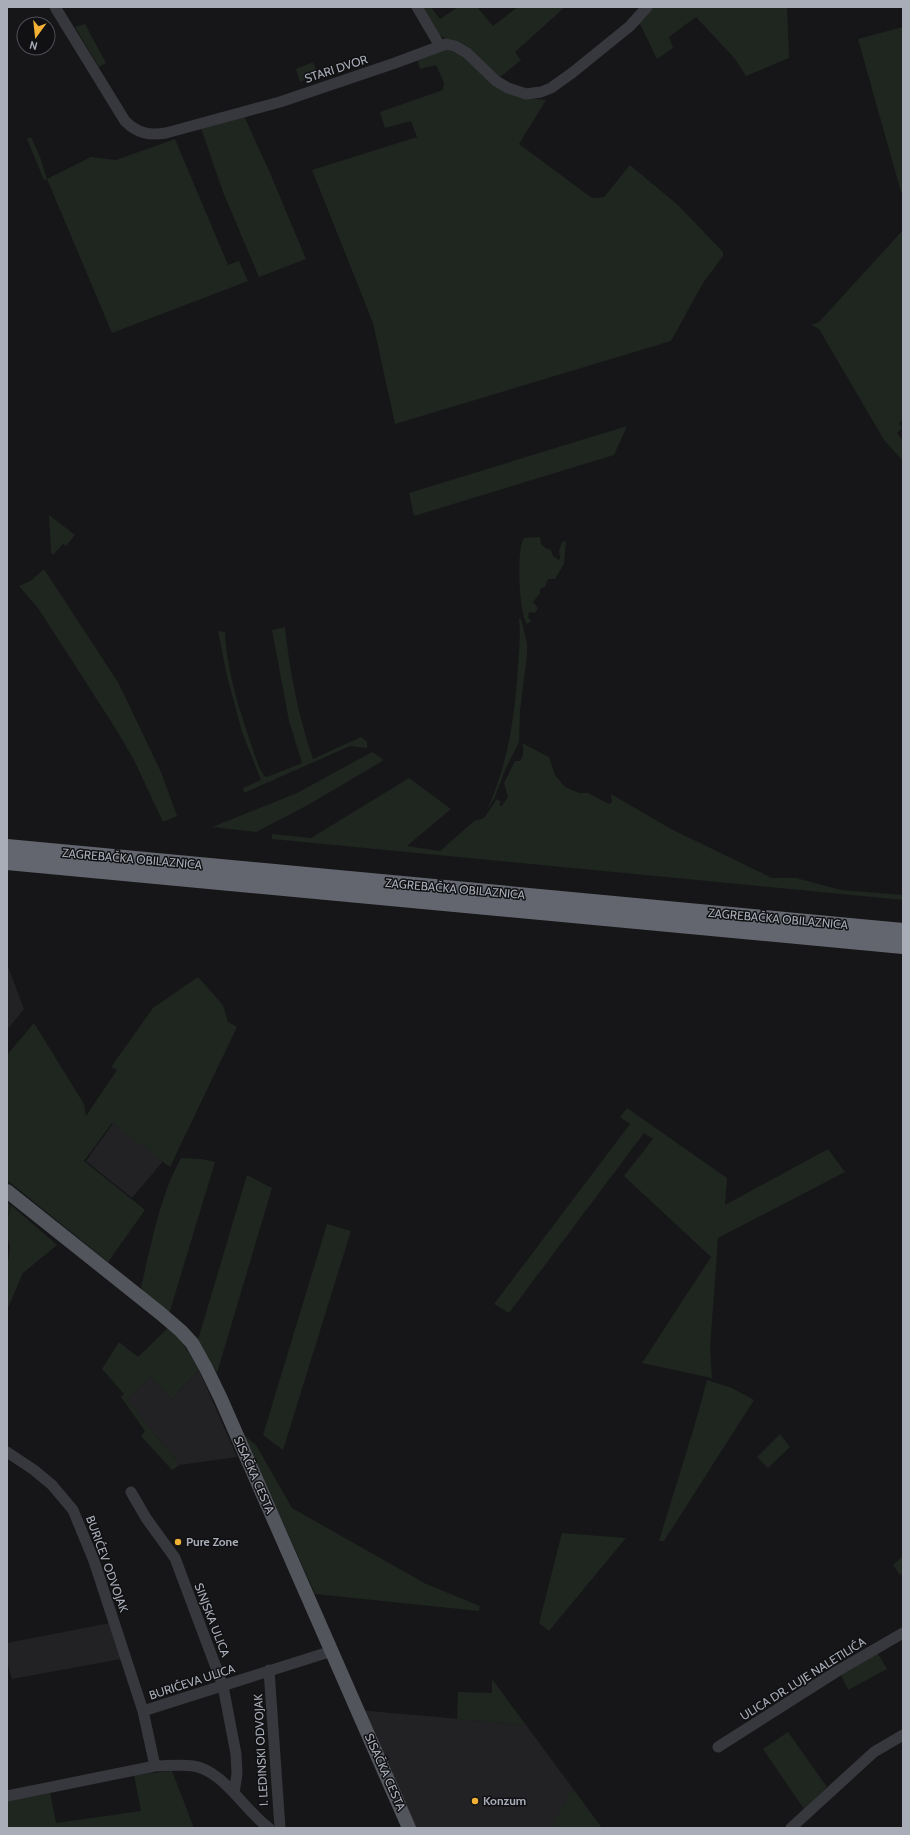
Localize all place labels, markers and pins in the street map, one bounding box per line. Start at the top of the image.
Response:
place label: Pure Zone [186,1534,238,1549]
marker: Pure Zone [173,1537,183,1547]
place label: Konzum [483,1793,526,1808]
marker: Konzum [470,1796,480,1806]

